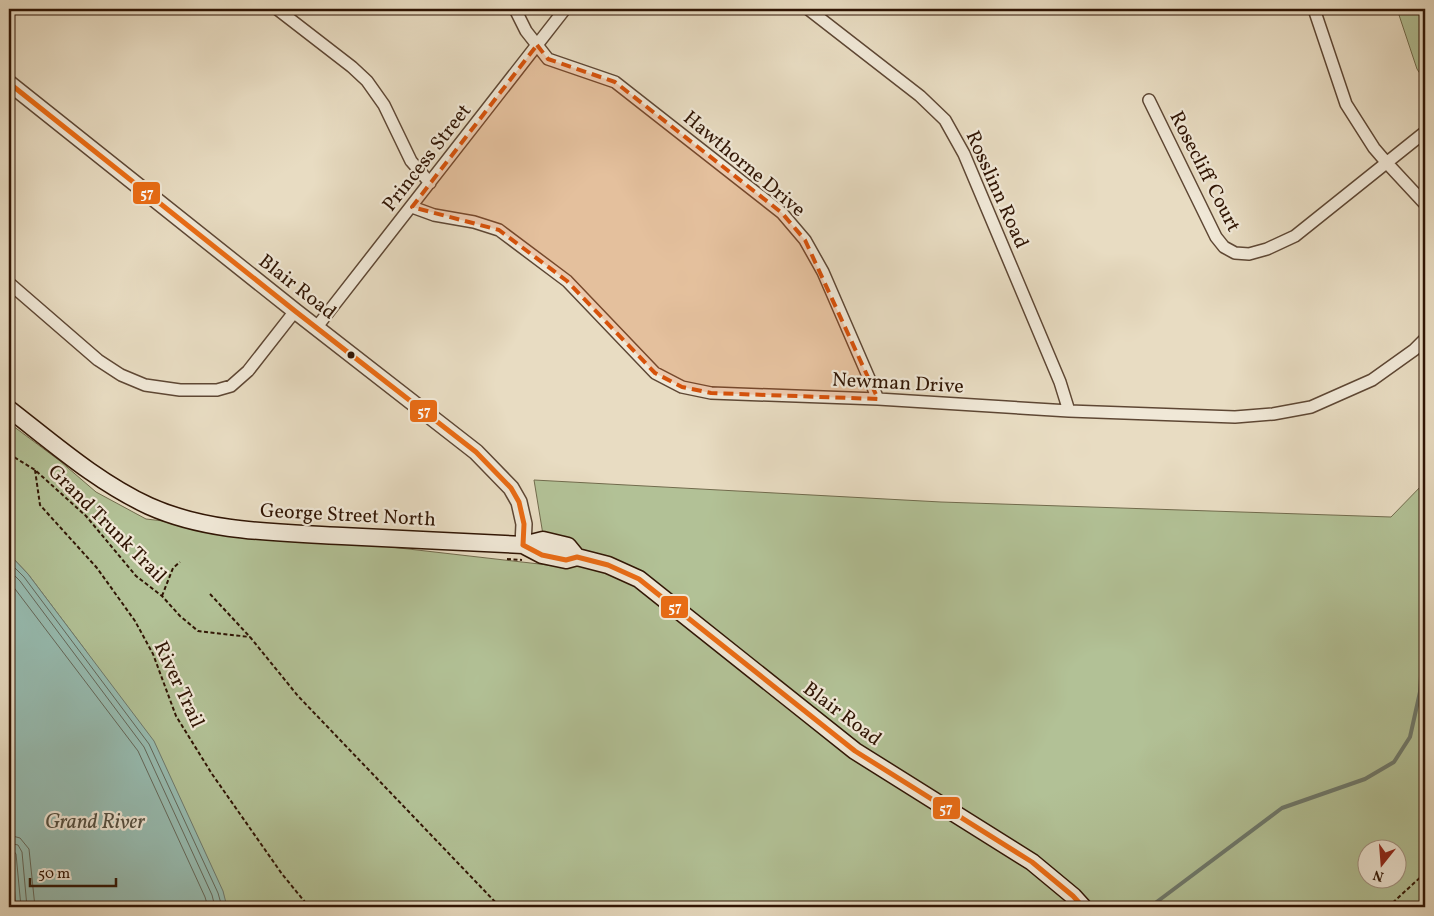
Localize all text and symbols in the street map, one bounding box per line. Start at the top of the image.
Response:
street label: Princess Street [377,98,479,218]
street label: Hawthorne Drive [676,105,811,224]
street label: Rosecliff Court [1162,107,1247,237]
street label: Rosslinn Road [958,127,1035,253]
line badge: 57 [132,181,161,205]
text: 57 [140,185,154,204]
street label: Blair Road [252,248,342,327]
unlabelled marker [346,350,356,360]
street label: Newman Drive [831,367,965,401]
line badge: 57 [409,399,438,423]
text: 57 [417,403,431,422]
street label: Grand Trunk Trail [41,459,172,590]
street label: George Street North [259,497,437,535]
line badge: 57 [660,595,689,619]
text: 57 [668,599,682,618]
street label: River Trail [146,637,210,733]
street label: Blair Road [797,676,887,753]
line badge: 57 [932,796,961,820]
text: 57 [939,800,953,819]
water label: Grand River [45,808,145,837]
north arrow [1356,838,1406,888]
scale bar [30,856,116,888]
text: 50 m [38,864,70,885]
text: N [1371,864,1386,886]

